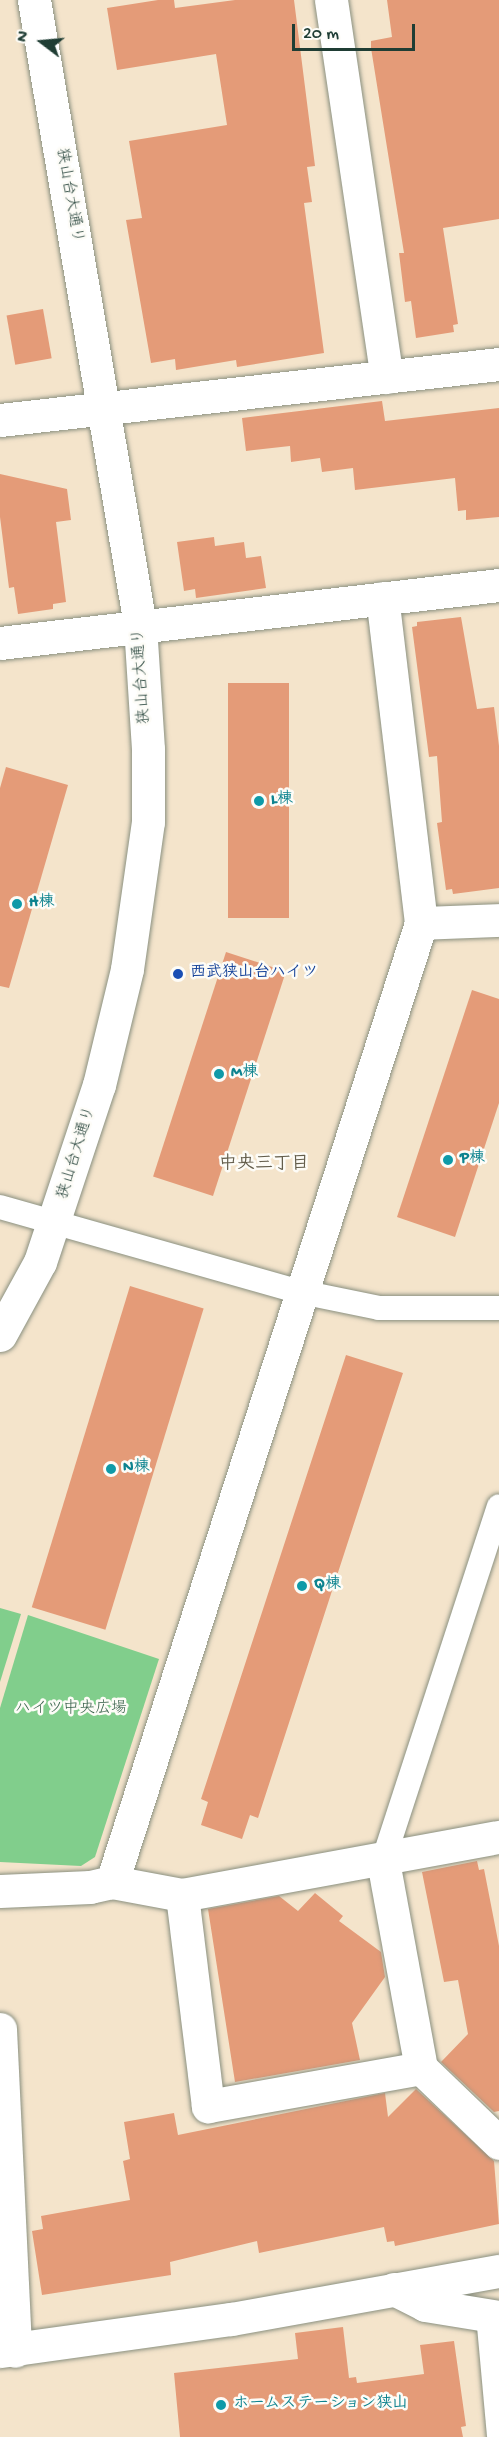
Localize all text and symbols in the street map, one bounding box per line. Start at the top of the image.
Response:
north arrow [12,12,72,72]
scale bar [295,12,418,50]
text: 20 m [303,24,339,45]
text: N [14,29,35,45]
street label: 狭山台大通り [50,147,86,245]
street label: 狭山台大通り [130,627,156,725]
place label: L棟 [271,791,293,811]
marker: L棟 [252,794,266,808]
place label: H棟 [29,894,54,914]
marker: H棟 [10,897,24,911]
place label: 西武狭山台ハイツ [190,964,318,984]
marker: 西武狭山台ハイツ [171,967,185,981]
place label: M棟 [231,1064,258,1084]
marker: M棟 [212,1067,226,1081]
street label: 狭山台大通り [55,1104,101,1202]
place label: P棟 [460,1150,485,1170]
marker: P棟 [441,1153,455,1167]
district label: 中央三丁目 [219,1154,309,1176]
place label: N棟 [123,1459,149,1479]
marker: N棟 [104,1462,118,1476]
place label: Q棟 [314,1576,341,1596]
marker: Q棟 [295,1579,309,1593]
park label: ハイツ中央広場 [15,1700,127,1720]
place label: ホームステーション狭山 [233,2395,409,2415]
marker: ホームステーション狭山 [214,2398,228,2412]

